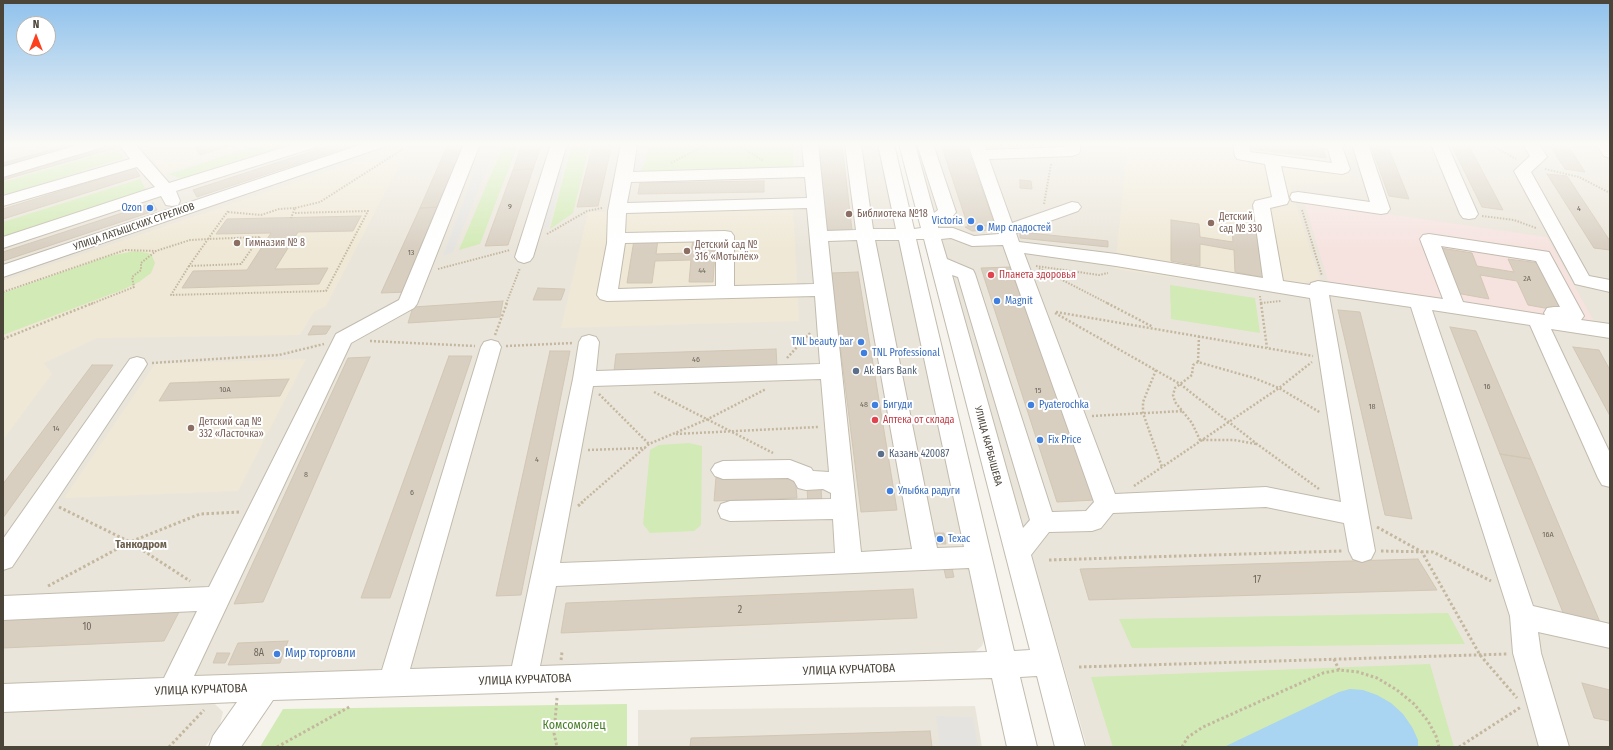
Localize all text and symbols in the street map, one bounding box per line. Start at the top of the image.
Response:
north arrow [16,16,56,56]
text: N [33,18,39,31]
street label: УЛИЦА ЛАТЫШСКИХ СТРЕЛКОВ [72,201,196,253]
place label: Ozon [121,202,142,214]
house number: 9 [508,202,512,212]
marker: Ozon [145,203,155,213]
house number: 4 [1577,204,1581,214]
place label: Библиотека №18 [857,208,928,220]
marker: Библиотека №18 [844,209,854,219]
place label: Детский сад № 330 [1219,211,1262,234]
place label: Victoria [932,215,963,227]
marker: Victoria [966,216,976,226]
marker: Детский сад № 330 [1206,218,1216,228]
place label: Мир сладостей [988,222,1051,234]
marker: Мир сладостей [975,223,985,233]
place label: Гимназия № 8 [245,237,305,249]
marker: Гимназия № 8 [232,238,242,248]
place label: Детский сад № 316 «Мотылёк» [695,239,759,262]
marker: Детский сад № 316 «Мотылёк» [682,246,692,256]
house number: 13 [408,248,414,258]
house number: 44 [698,266,706,276]
place label: Планета здоровья [999,269,1076,281]
marker: Планета здоровья [986,270,996,280]
house number: 2А [1523,274,1531,284]
place label: Magnit [1005,295,1033,307]
marker: Magnit [992,296,1002,306]
place label: TNL beauty bar [792,336,853,348]
marker: TNL beauty bar [856,337,866,347]
place label: TNL Professional [872,347,940,359]
marker: TNL Professional [859,348,869,358]
house number: 46 [692,355,700,365]
place label: Ak Bars Bank [864,365,917,377]
marker: Ak Bars Bank [851,366,861,376]
house number: 16 [1483,382,1491,392]
house number: 10А [219,385,231,395]
house number: 15 [1035,386,1041,396]
place label: Бигуди [883,399,912,411]
place label: Pyaterochka [1039,399,1089,411]
house number: 48 [860,400,868,410]
marker: Бигуди [870,400,880,410]
marker: Pyaterochka [1026,400,1036,410]
house number: 18 [1368,402,1376,412]
street label: УЛИЦА КАРБЫШЕВА [972,405,1004,487]
place label: Аптека от склада [883,414,954,426]
marker: Аптека от склада [870,415,880,425]
place label: Детский сад № 332 «Ласточка» [199,416,264,440]
marker: Детский сад № 332 «Ласточка» [186,423,196,433]
house number: 14 [53,424,59,434]
place label: Fix Price [1048,434,1081,446]
marker: Fix Price [1035,435,1045,445]
place label: Казань 420087 [889,448,949,460]
marker: Казань 420087 [876,449,886,459]
house number: 4 [535,455,539,465]
house number: 8 [304,470,308,480]
place label: Улыбка радуги [898,485,960,497]
marker: Улыбка радуги [885,486,895,496]
house number: 6 [410,488,414,498]
house number: 16А [1542,530,1554,540]
place label: Техас [948,533,970,545]
marker: Техас [935,534,945,544]
district label: Танкодром [115,538,167,552]
house number: 17 [1253,574,1261,586]
house number: 2 [738,604,742,616]
house number: 10 [82,621,92,633]
house number: 8А [254,647,264,659]
place label: Мир торговли [285,647,356,661]
marker: Мир торговли [272,649,282,659]
street label: УЛИЦА КУРЧАТОВА [802,661,896,679]
street label: УЛИЦА КУРЧАТОВА [478,671,572,689]
street label: УЛИЦА КУРЧАТОВА [154,681,248,699]
park label: Комсомолец [543,719,605,733]

